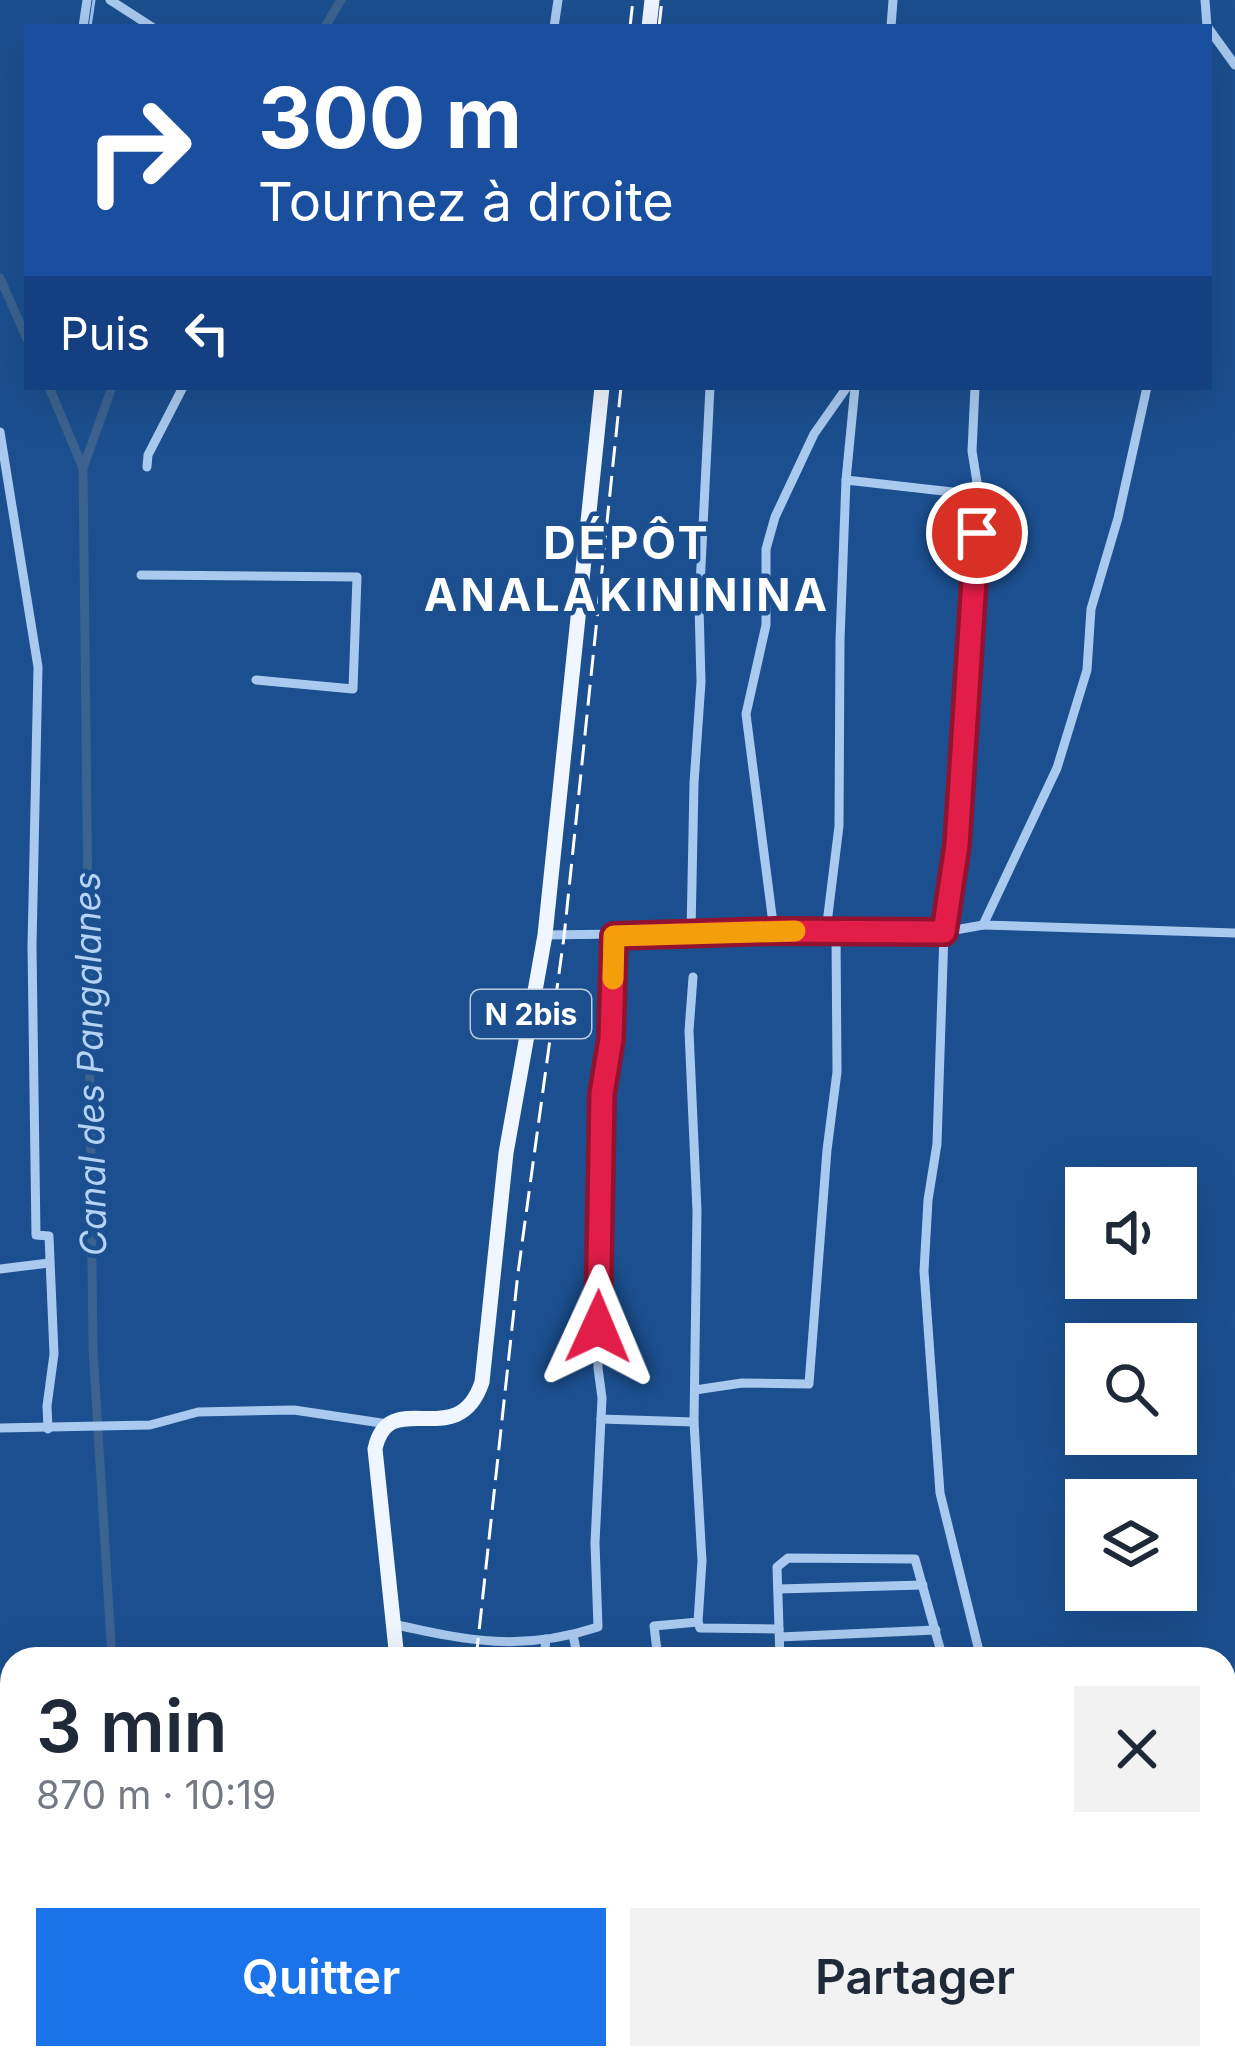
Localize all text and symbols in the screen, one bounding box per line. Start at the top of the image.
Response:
text: 300 m [258,67,522,168]
icon: right [60,72,216,228]
text: Tournez à droite [258,169,674,234]
icon: left [174,300,240,366]
text: Puis [60,306,150,361]
pin [926,482,1028,584]
icon: arrive [944,500,1010,566]
district label: DÉPÔT ANALAKINININA [424,515,830,622]
water label: Canal des Pangalanes [65,871,115,1257]
road number: N 2bis [471,990,591,1038]
map controls [1065,1167,1197,1611]
button: sound [1065,1167,1197,1299]
position arrow [535,1264,661,1390]
button: search [1065,1323,1197,1455]
button: layers [1065,1479,1197,1611]
text: 3 min [36,1682,228,1769]
button: close [1074,1686,1200,1812]
text: 870 m · 10:19 [36,1771,276,1818]
button: Quitter [36,1908,606,2046]
button: Partager [630,1908,1200,2046]

